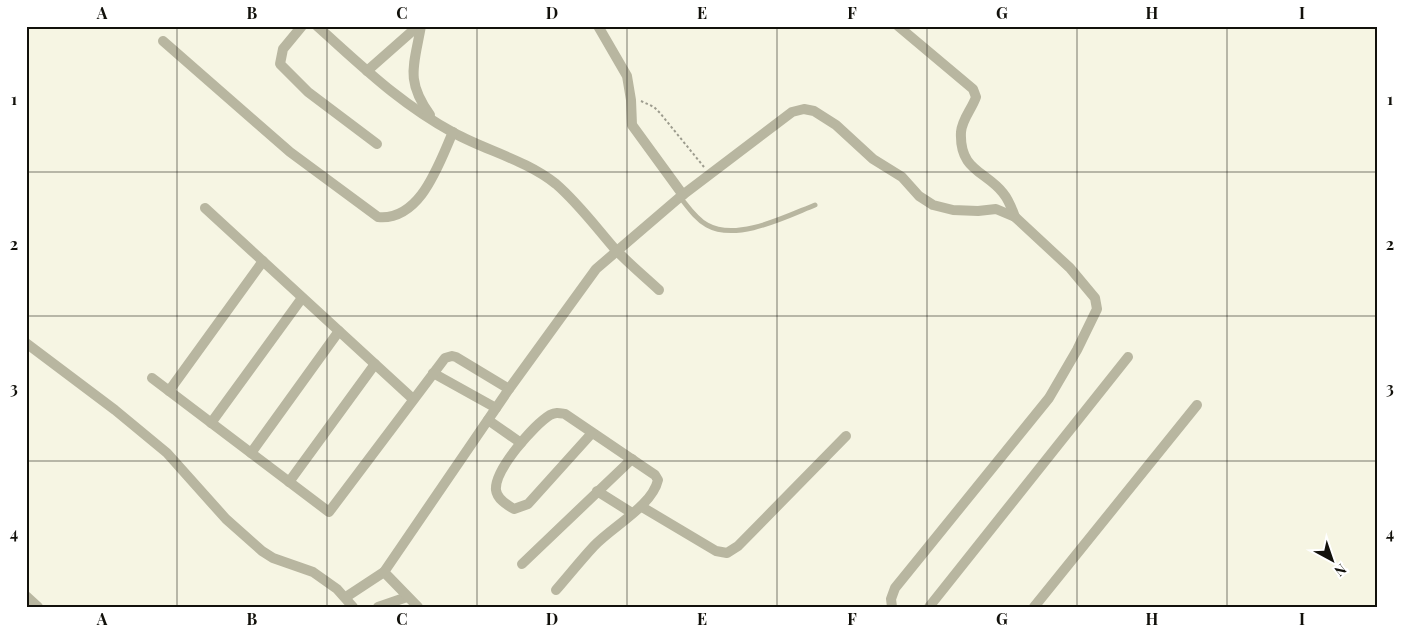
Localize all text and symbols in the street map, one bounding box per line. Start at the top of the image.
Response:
text: A [96,2,108,23]
text: B [247,2,258,23]
text: C [396,2,408,23]
text: D [546,2,558,23]
text: E [697,2,707,23]
text: F [847,2,857,23]
text: G [996,2,1008,23]
text: H [1146,2,1159,23]
text: I [1299,2,1305,23]
text: 1 [11,88,17,109]
text: 1 [1387,88,1393,109]
text: 2 [10,233,18,254]
text: 2 [1386,233,1394,254]
text: 3 [10,377,18,398]
text: 3 [1386,377,1394,398]
text: 4 [10,522,18,543]
text: 4 [1386,522,1394,543]
north arrow [1306,536,1356,586]
text: N [1331,560,1351,581]
text: A [96,608,108,629]
text: B [247,608,258,629]
text: C [396,608,408,629]
text: D [546,608,558,629]
text: E [697,608,707,629]
text: F [847,608,857,629]
text: G [996,608,1008,629]
text: H [1146,608,1159,629]
text: I [1299,608,1305,629]

